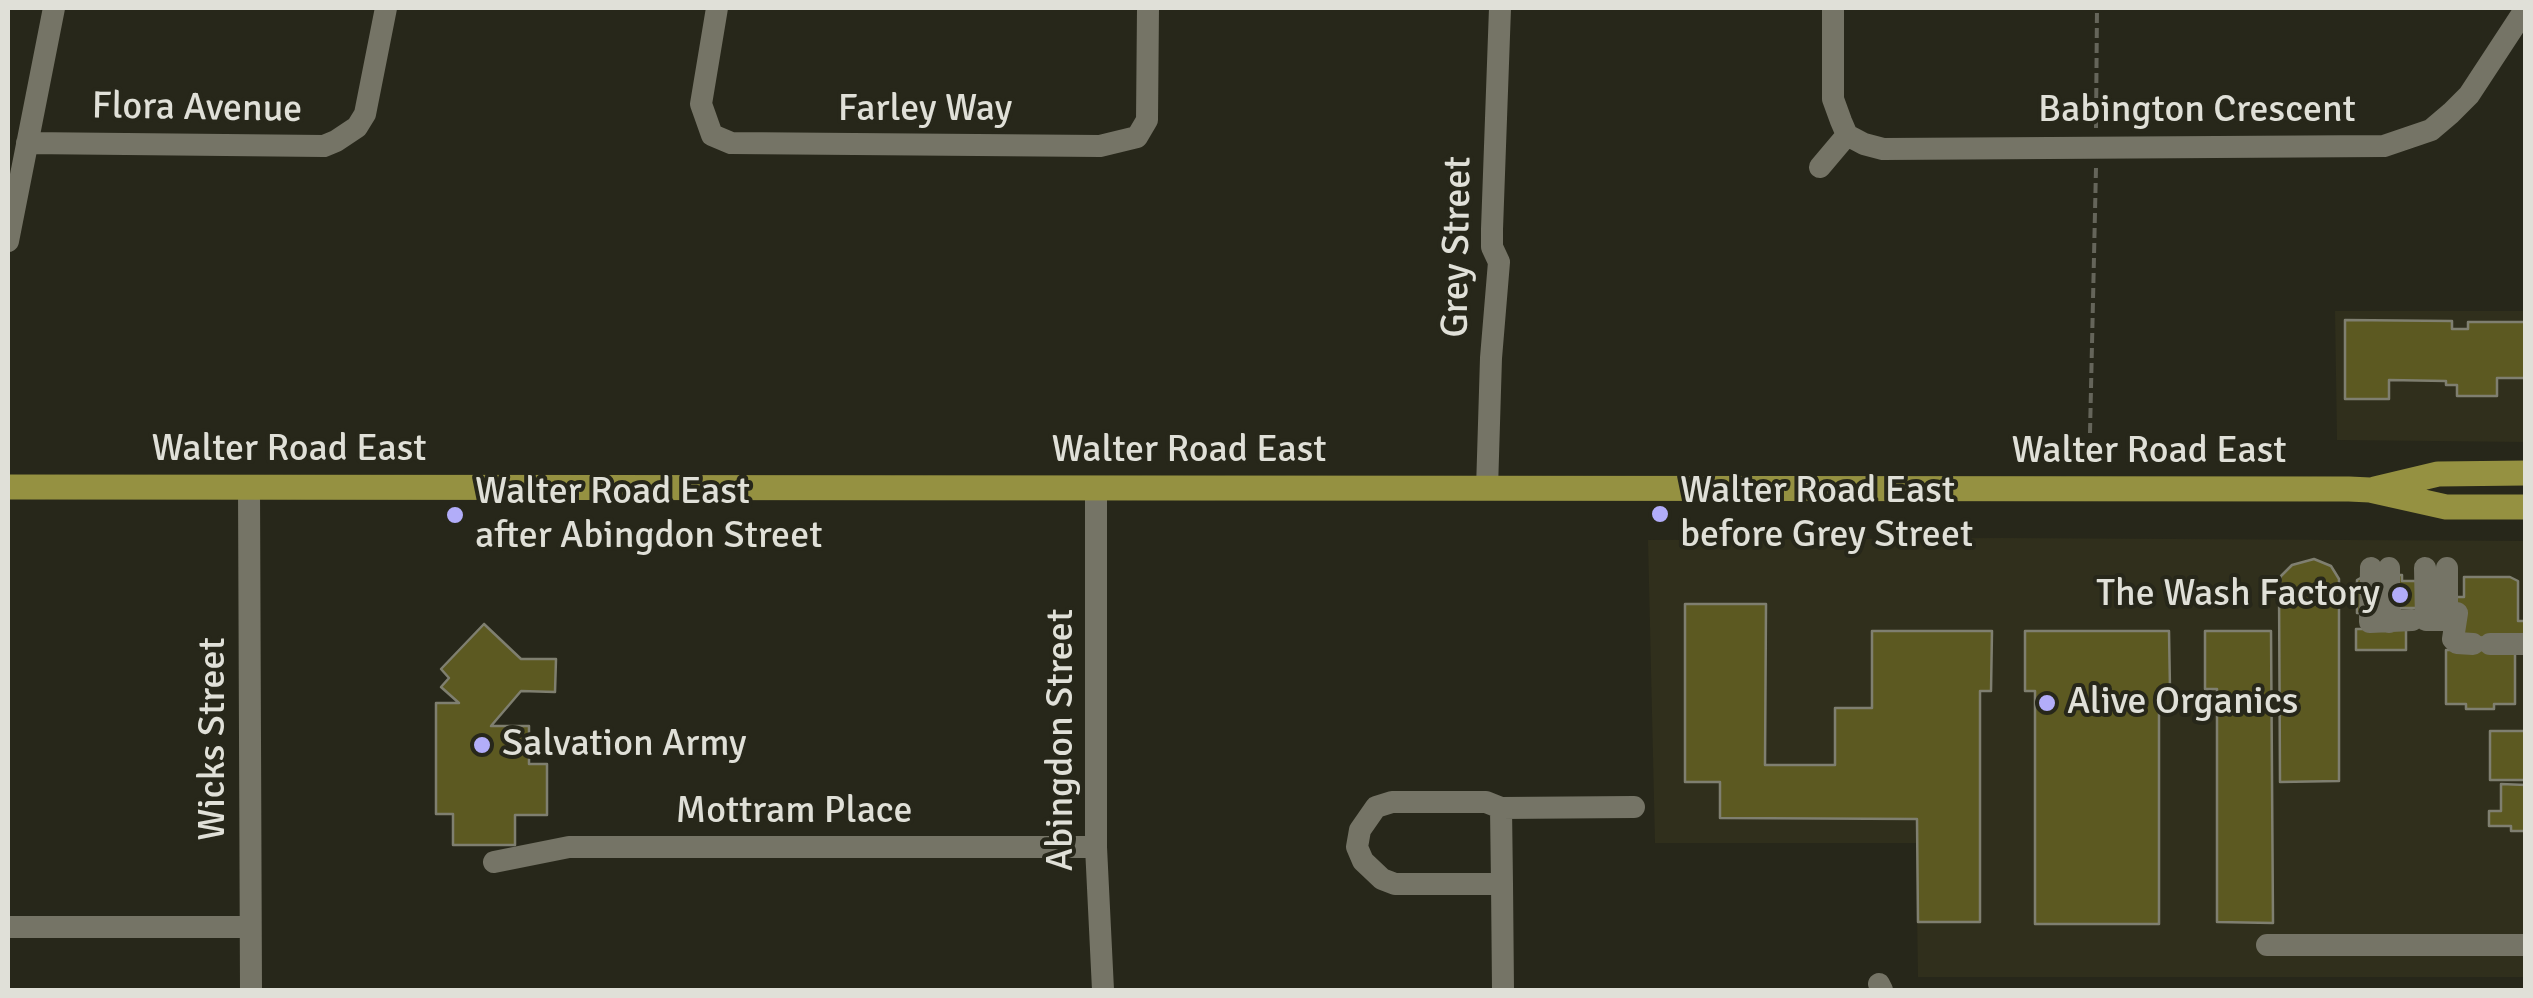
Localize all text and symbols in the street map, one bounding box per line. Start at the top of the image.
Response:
street label: Flora Avenue [91,84,303,134]
street label: Farley Way [838,87,1012,133]
street label: Babington Crescent [2038,88,2356,134]
street label: Grey Street [1434,156,1482,338]
street label: Walter Road East [151,427,427,473]
street label: Walter Road East [1051,428,1327,474]
street label: Walter Road East [2011,429,2287,475]
place label: Walter Road East before Grey Street [1680,469,1973,558]
place label: Walter Road East after Abingdon Street [475,470,822,560]
marker: Walter Road East before Grey Street [1649,503,1671,525]
marker: Walter Road East after Abingdon Street [444,504,466,526]
place label: The Wash Factory [2096,572,2380,618]
marker: The Wash Factory [2389,584,2411,606]
street label: Abingdon Street [1039,609,1085,871]
street label: Wicks Street [191,637,237,841]
place label: Alive Organics [2067,680,2298,726]
marker: Alive Organics [2036,692,2058,714]
place label: Salvation Army [502,722,747,768]
marker: Salvation Army [471,734,493,756]
street label: Mottram Place [676,789,912,835]

